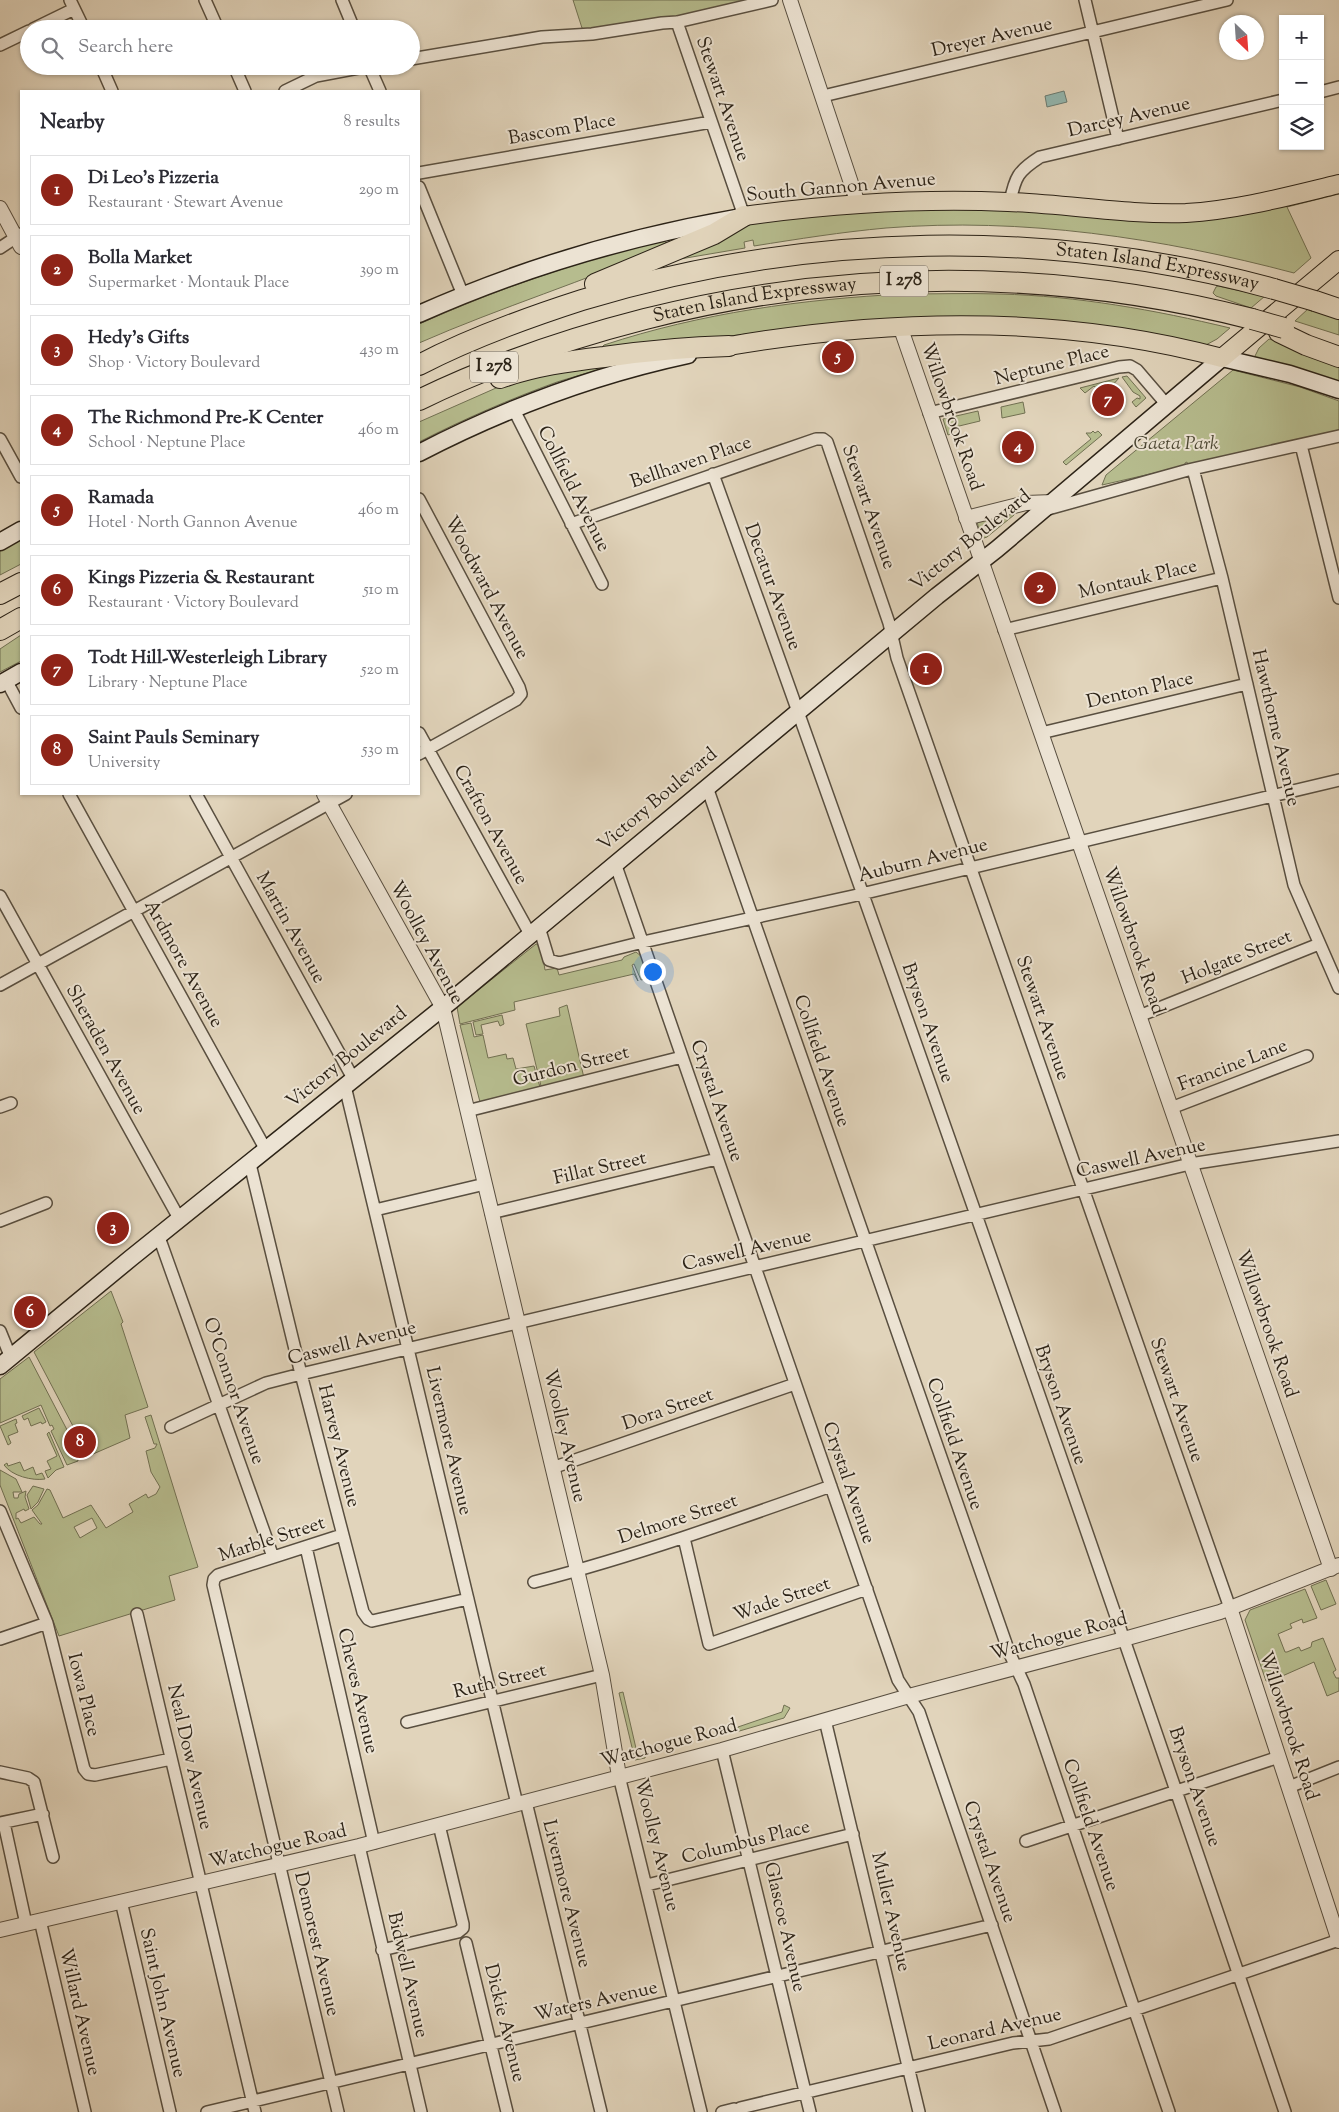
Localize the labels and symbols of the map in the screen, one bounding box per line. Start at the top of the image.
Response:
street label: Dreyer Avenue [929,11,1055,65]
north arrow [1219,15,1264,60]
street label: Stewart Avenue [688,33,756,165]
street label: Darcey Avenue [1065,91,1193,145]
street label: Bascom Place [506,107,618,153]
street label: South Gannon Avenue [745,166,937,210]
street label: Staten Island Expressway [1055,237,1263,298]
road number: I 278 [880,266,928,296]
street label: Staten Island Expressway [650,271,858,330]
pin: 5 [822,338,854,376]
street label: Willowbrook Road [913,339,989,495]
street label: Neptune Place [992,339,1112,393]
road number: I 278 [470,352,518,382]
pin: 7 [1092,381,1124,419]
street label: Collfield Avenue [530,421,616,557]
pin: 4 [1002,428,1034,466]
street label: Bellhaven Place [627,430,755,496]
park label: Gaeta Park [1133,431,1219,458]
street label: Stewart Avenue [834,441,902,573]
street label: Victory Boulevard [905,484,1038,598]
street label: Woodward Avenue [437,512,535,665]
street label: Decatur Avenue [737,520,808,654]
street label: Montauk Place [1076,553,1200,607]
pin: 2 [1024,569,1056,607]
street label: Hawthorne Avenue [1244,647,1306,809]
pin: 1 [910,650,942,688]
street label: Denton Place [1084,666,1196,716]
street label: Victory Boulevard [592,742,724,858]
street label: Crafton Avenue [446,760,534,890]
street label: Auburn Avenue [855,832,991,890]
street label: Willowbrook Road [1095,863,1171,1019]
street label: Martin Avenue [248,867,332,989]
street label: Woolley Avenue [382,877,470,1009]
street label: Ardmore Avenue [137,895,229,1033]
street label: Holgate Street [1178,923,1297,992]
street label: Stewart Avenue [1008,952,1076,1084]
your location [640,959,666,985]
street label: Bryson Avenue [894,959,960,1087]
street label: Sheraden Avenue [58,980,152,1120]
street label: Collfield Avenue [786,991,856,1131]
street label: Victory Boulevard [281,1001,414,1115]
street label: Francine Lane [1174,1033,1292,1099]
street label: Crystal Avenue [683,1036,750,1166]
street label: Gurdon Street [510,1039,632,1094]
street label: Caswell Avenue [1074,1132,1208,1186]
street label: Fillat Street [551,1145,650,1193]
pin: 3 [97,1209,129,1247]
street label: Caswell Avenue [680,1223,814,1279]
street label: Willowbrook Road [1228,1246,1304,1402]
pin: 6 [14,1293,46,1331]
street label: O'Connor Avenue [195,1314,271,1468]
street label: Caswell Avenue [285,1315,419,1373]
street label: Stewart Avenue [1142,1334,1210,1466]
street label: Bryson Avenue [1027,1341,1093,1469]
street label: Livermore Avenue [418,1364,478,1518]
street label: Woolley Avenue [536,1367,592,1505]
street label: Collfield Avenue [919,1374,989,1514]
street label: Harvey Avenue [310,1382,366,1510]
street label: Dora Street [619,1382,718,1438]
street label: Crystal Avenue [815,1418,882,1548]
pin: 8 [64,1423,96,1461]
street label: Delmore Street [615,1488,742,1552]
street label: Marble Street [215,1510,329,1570]
street label: Wade Street [730,1571,835,1629]
street label: Watchogue Road [988,1606,1131,1668]
street label: Cheves Avenue [329,1626,385,1757]
street label: Willowbrook Road [1251,1648,1325,1804]
street label: Iowa Place [60,1650,106,1740]
street label: Ruth Street [451,1657,550,1707]
street label: Neal Dow Avenue [159,1682,219,1833]
street label: Watchogue Road [598,1713,741,1775]
street label: Bryson Avenue [1161,1723,1227,1851]
street label: Collfield Avenue [1055,1755,1125,1895]
street label: Woolley Avenue [626,1776,686,1914]
street label: Crystal Avenue [956,1797,1023,1927]
street label: Columbus Place [679,1814,813,1872]
street label: Livermore Avenue [535,1817,597,1971]
street label: Watchogue Road [206,1818,350,1876]
street label: Muller Avenue [863,1850,917,1975]
street label: Glascoe Avenue [756,1859,812,1995]
street label: Demorest Avenue [286,1869,346,2019]
street label: Bidwell Avenue [379,1909,435,2041]
street label: Saint John Avenue [132,1926,192,2081]
street label: Willard Avenue [51,1946,107,2078]
street label: Dickie Avenue [476,1961,532,2085]
street label: Waters Avenue [532,1975,661,2029]
street label: Leonard Avenue [926,2002,1064,2058]

